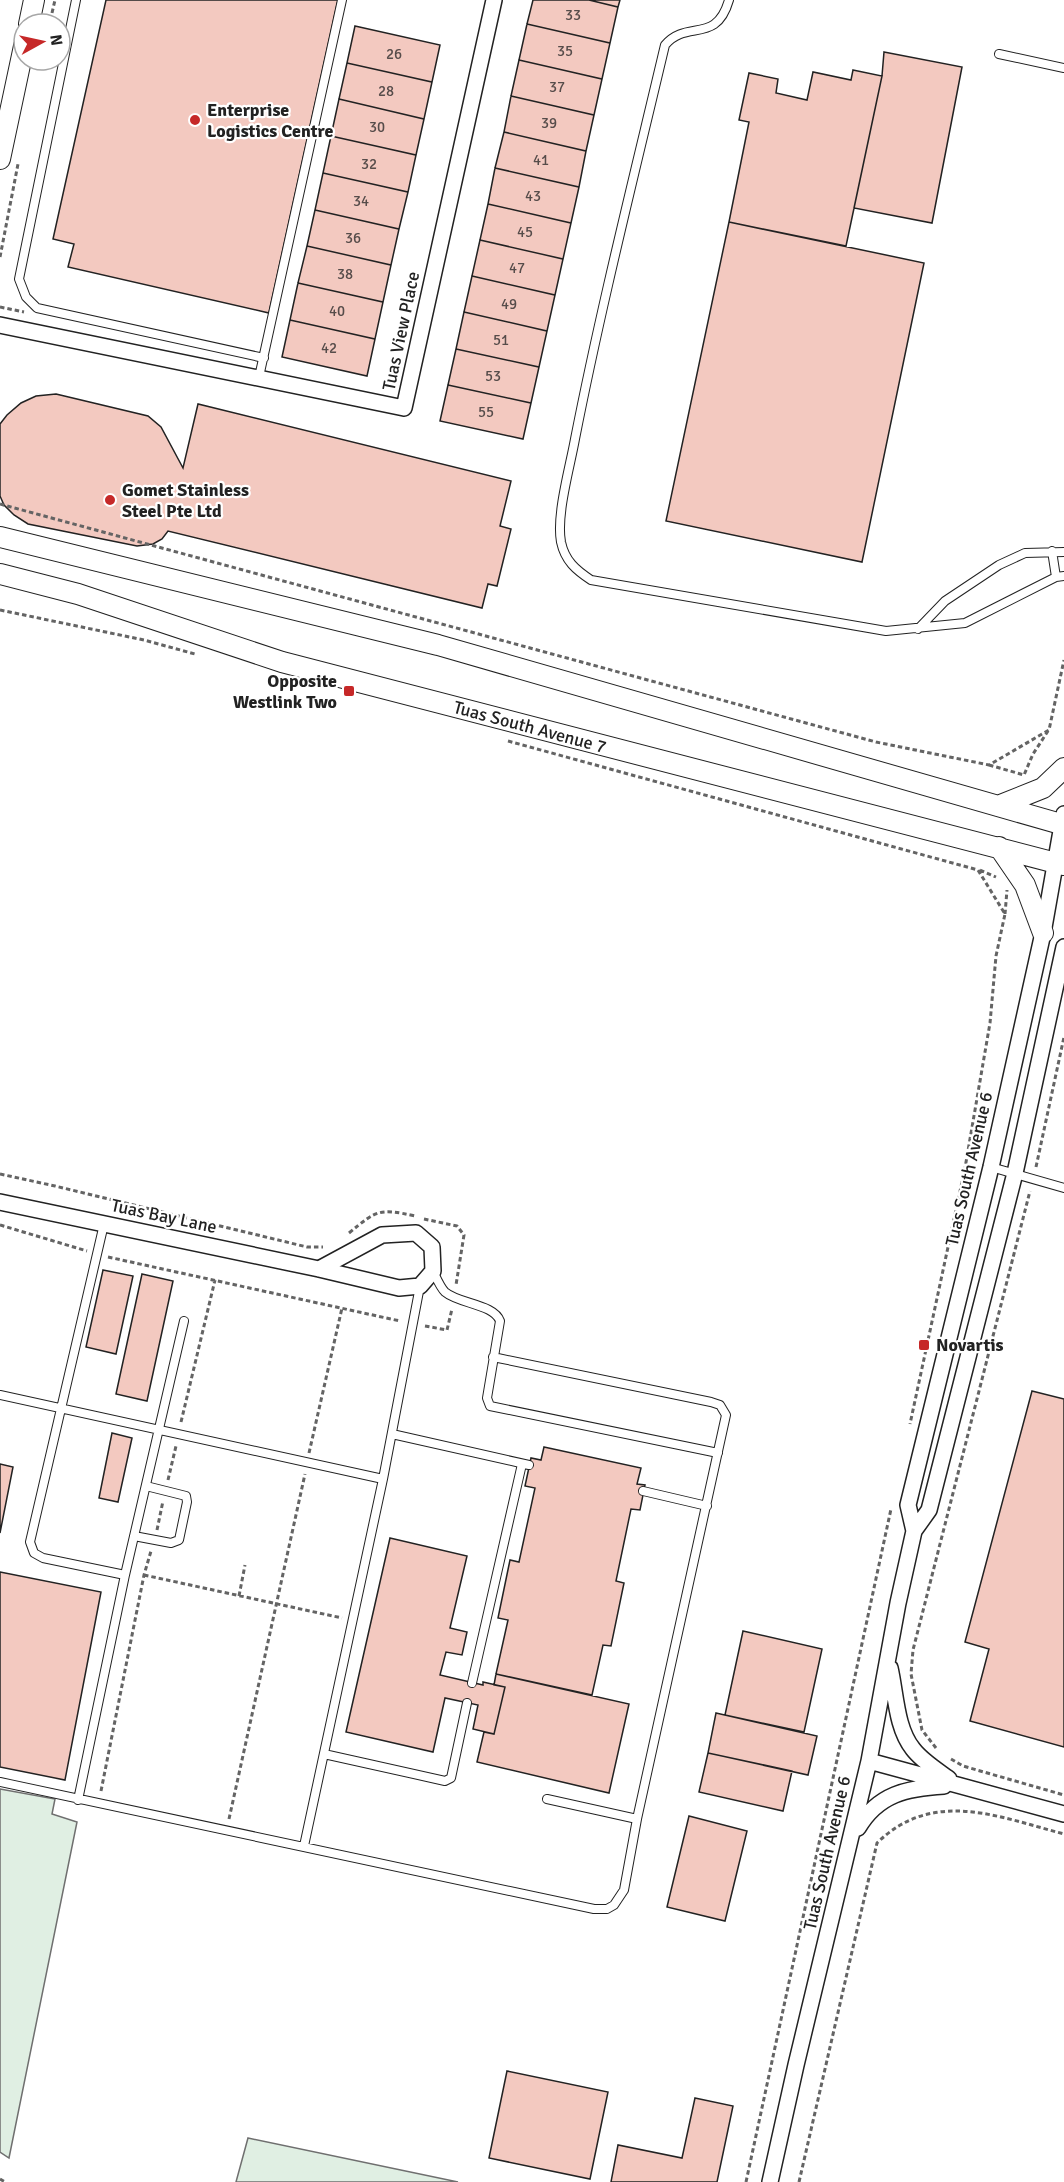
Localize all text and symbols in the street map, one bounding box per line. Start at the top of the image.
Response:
house number: 33 [565,6,581,24]
north arrow [12,12,72,72]
text: N [45,33,67,47]
house number: 35 [557,42,573,60]
house number: 26 [386,45,402,63]
house number: 37 [549,78,565,96]
house number: 28 [378,82,394,100]
place label: Enterprise Logistics Centre [207,99,333,142]
marker: Enterprise Logistics Centre [188,113,202,127]
house number: 39 [541,114,557,132]
house number: 30 [369,118,385,136]
house number: 41 [533,151,549,169]
house number: 32 [361,155,377,173]
house number: 43 [525,187,541,205]
house number: 34 [353,192,369,210]
house number: 45 [517,223,533,241]
house number: 36 [345,229,361,247]
house number: 47 [509,259,525,277]
house number: 38 [337,265,353,283]
street label: Tuas View Place [378,269,424,393]
house number: 49 [501,295,517,313]
house number: 40 [329,302,345,320]
house number: 51 [493,331,509,349]
house number: 42 [321,339,337,357]
house number: 53 [485,367,501,385]
house number: 55 [478,403,494,421]
place label: Gomet Stainless Steel Pte Ltd [122,479,249,522]
marker: Gomet Stainless Steel Pte Ltd [103,493,117,507]
place label: Opposite Westlink Two [233,670,337,713]
marker: Opposite Westlink Two [342,684,356,698]
street label: Tuas South Avenue 7 [451,696,609,758]
street label: Tuas South Avenue 6 [941,1090,997,1248]
street label: Tuas Bay Lane [109,1194,219,1238]
place label: Novartis [936,1334,1004,1356]
marker: Novartis [917,1338,931,1352]
street label: Tuas South Avenue 6 [799,1774,855,1932]

